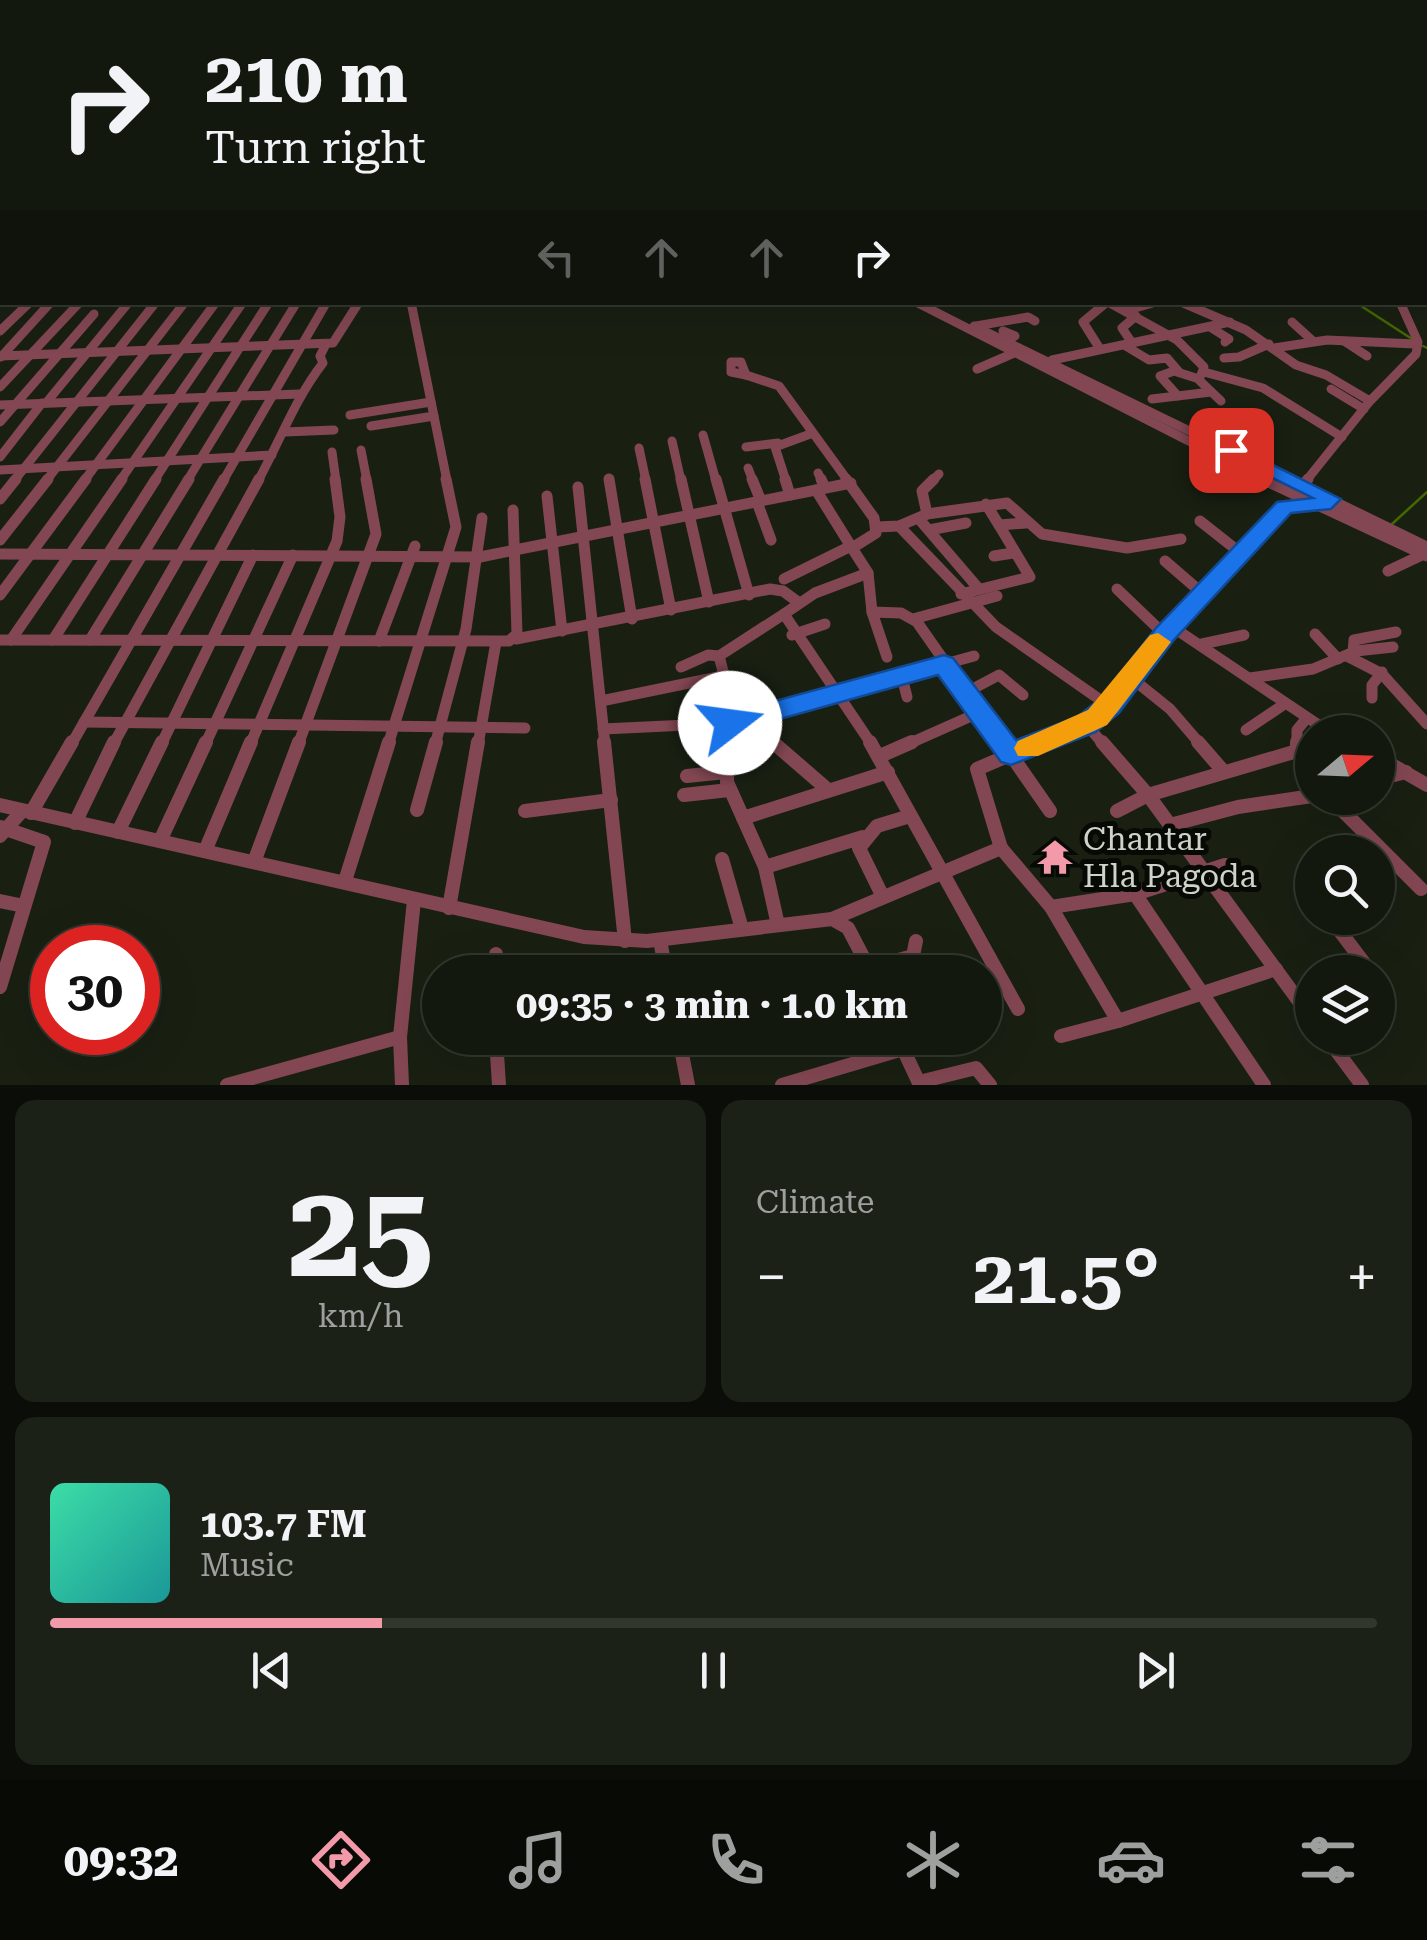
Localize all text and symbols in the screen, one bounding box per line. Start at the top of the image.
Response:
text: 210 m [205,37,408,119]
icon: right [40,40,170,170]
text: Turn right [205,121,426,174]
icon: left [529,230,584,285]
icon: ahead [634,230,689,285]
icon: ahead [739,230,794,285]
icon: right [844,230,899,285]
pin [1189,408,1274,493]
icon: arrive [1204,423,1259,478]
position arrow [678,671,782,775]
north arrow [1295,715,1395,815]
map controls [1295,715,1395,1055]
place label: Chantar Hla Pagoda [1083,820,1257,895]
button: search [1295,835,1395,935]
temple icon: Chantar Hla Pagoda [1036,838,1074,876]
speed limit sign: 30 [30,925,160,1055]
button: layers [1295,955,1395,1055]
text: 09:35 · 3 min · 1.0 km [516,983,908,1027]
text: 25 [288,1155,433,1308]
text: Climate [756,1183,874,1221]
text: 21.5° [973,1233,1160,1321]
text: − [756,1245,787,1309]
text: + [1346,1245,1377,1309]
text: km/h [318,1297,403,1335]
text: 103.7 FM [200,1502,367,1546]
text: Music [200,1546,294,1584]
icon: previous [244,1643,299,1698]
icon: pause [686,1643,741,1698]
icon: next [1128,1643,1183,1698]
icon: directions [306,1825,376,1895]
icon: music [503,1825,573,1895]
icon: phone [701,1825,771,1895]
icon: climate [898,1825,968,1895]
icon: car [1096,1825,1166,1895]
icon: filters [1293,1825,1363,1895]
text: 09:32 [64,1834,179,1887]

